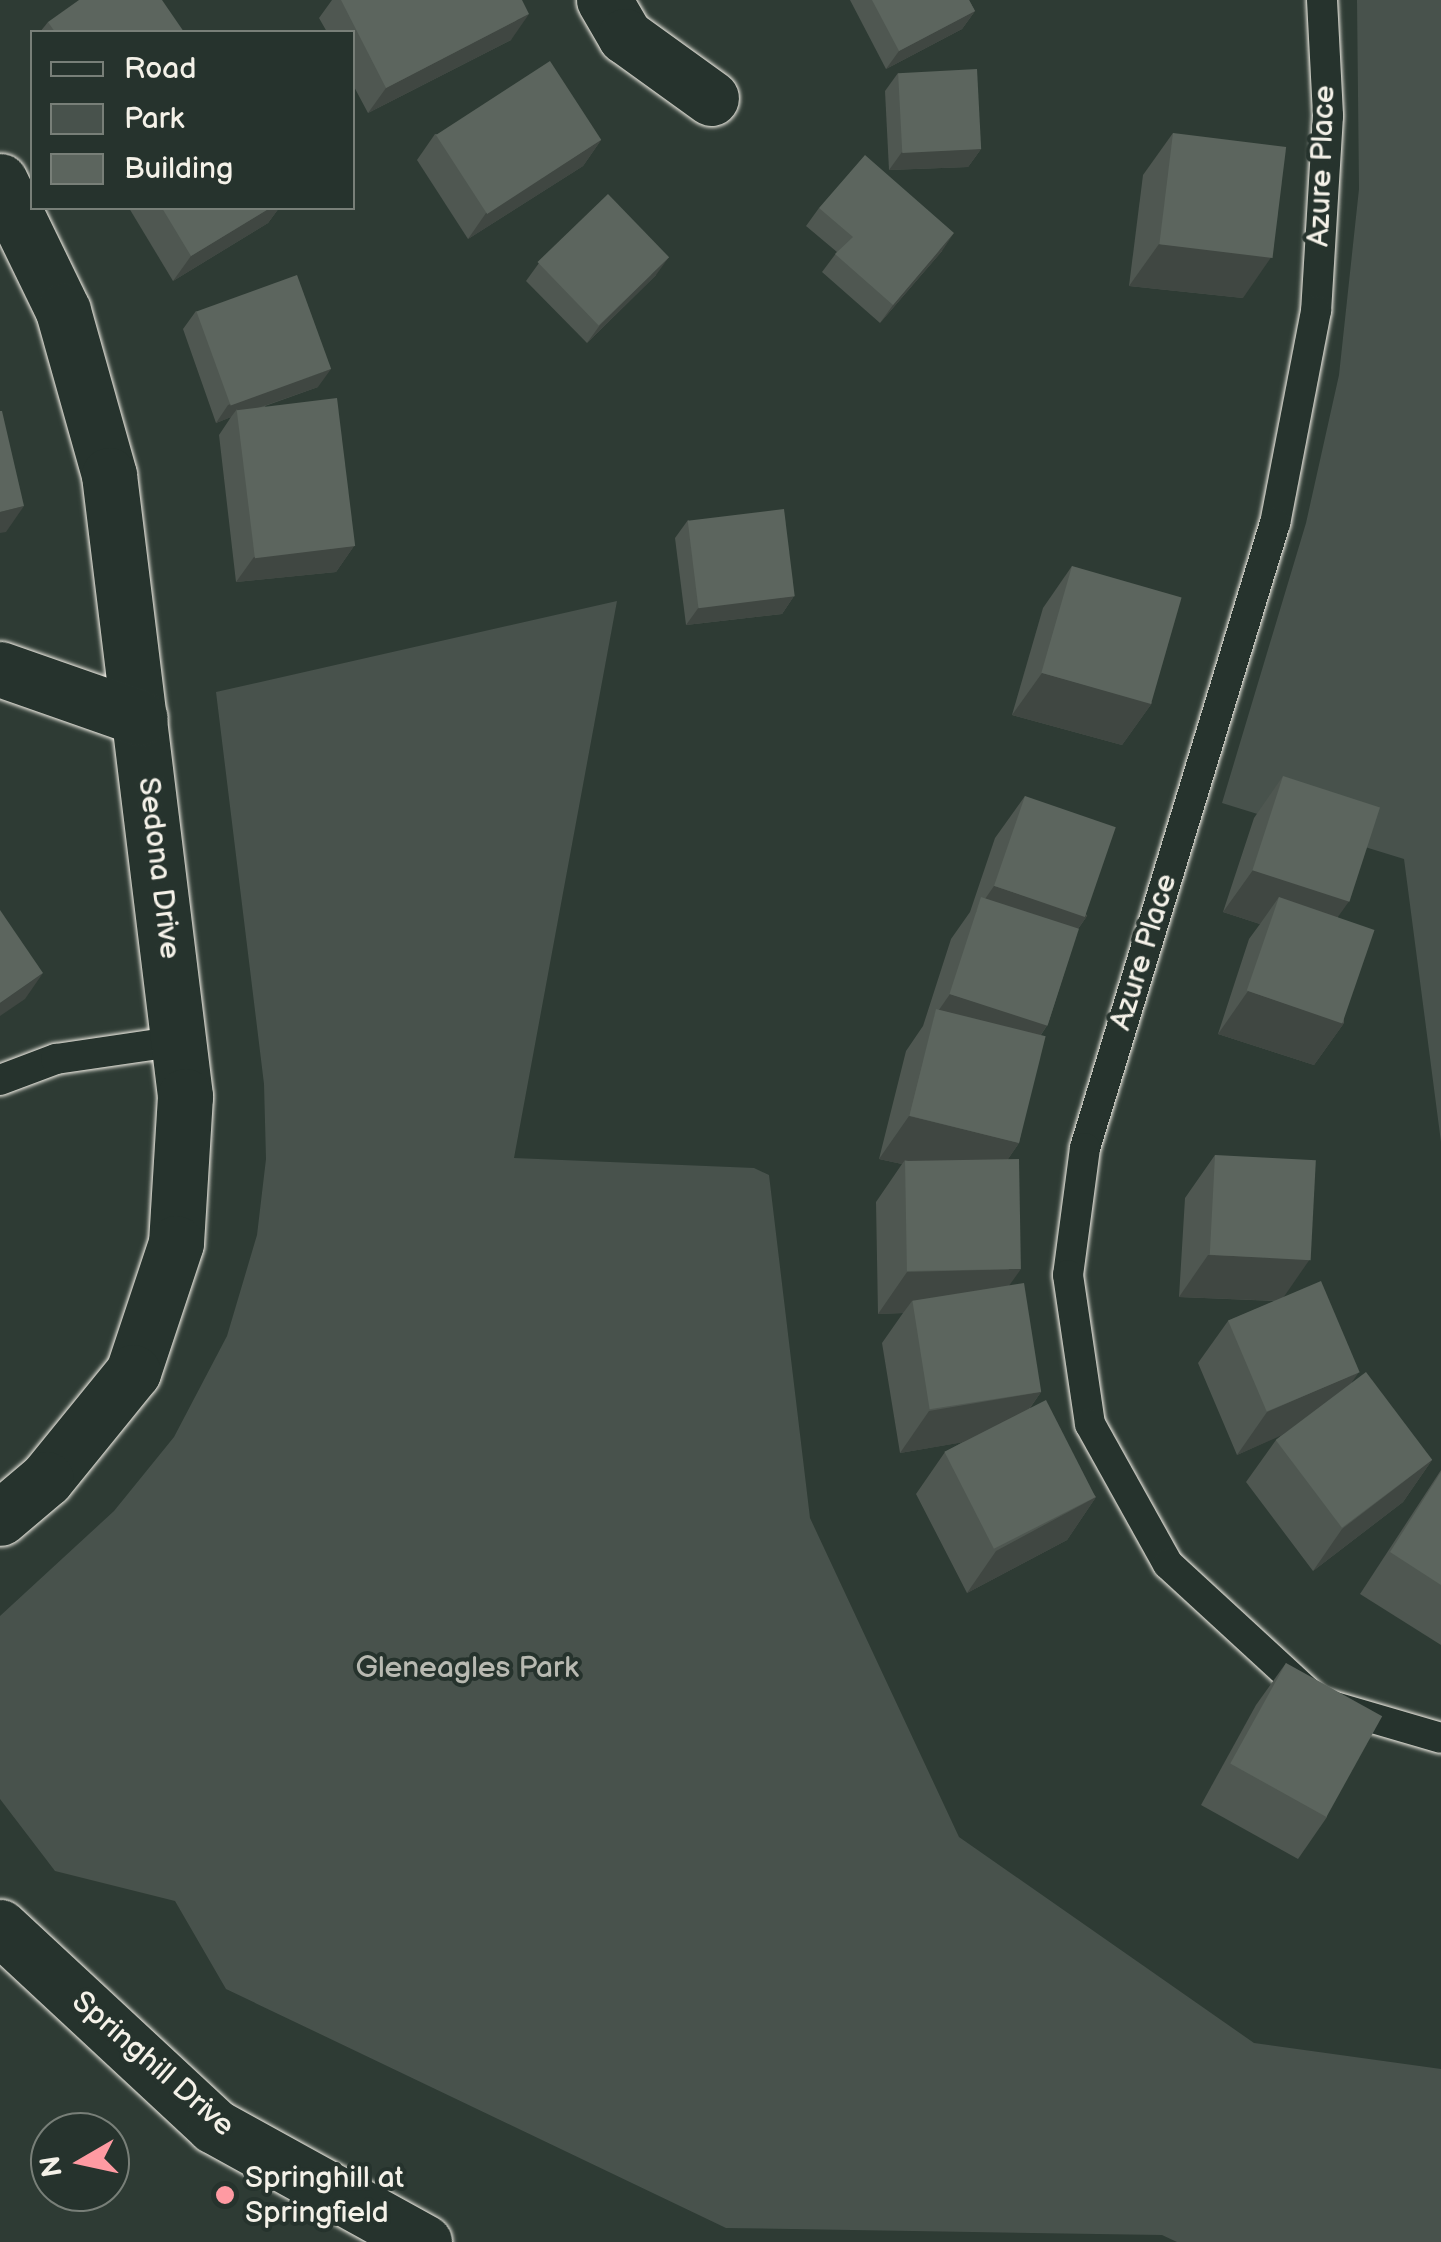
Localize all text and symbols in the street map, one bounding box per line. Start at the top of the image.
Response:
legend [30,30,355,210]
text: Road [124,51,197,87]
street label: Azure Place [1301,85,1343,247]
text: Park [124,101,184,137]
text: Building [124,151,233,187]
street label: Sedona Drive [130,775,188,961]
street label: Azure Place [1103,869,1185,1035]
park label: Gleneagles Park [355,1650,579,1686]
street label: Springhill Drive [64,1984,242,2144]
north arrow [30,2112,130,2212]
text: N [34,2153,70,2179]
place label: Springhill at Springfield [245,2160,404,2230]
marker: Springhill at Springfield [214,2184,236,2206]

